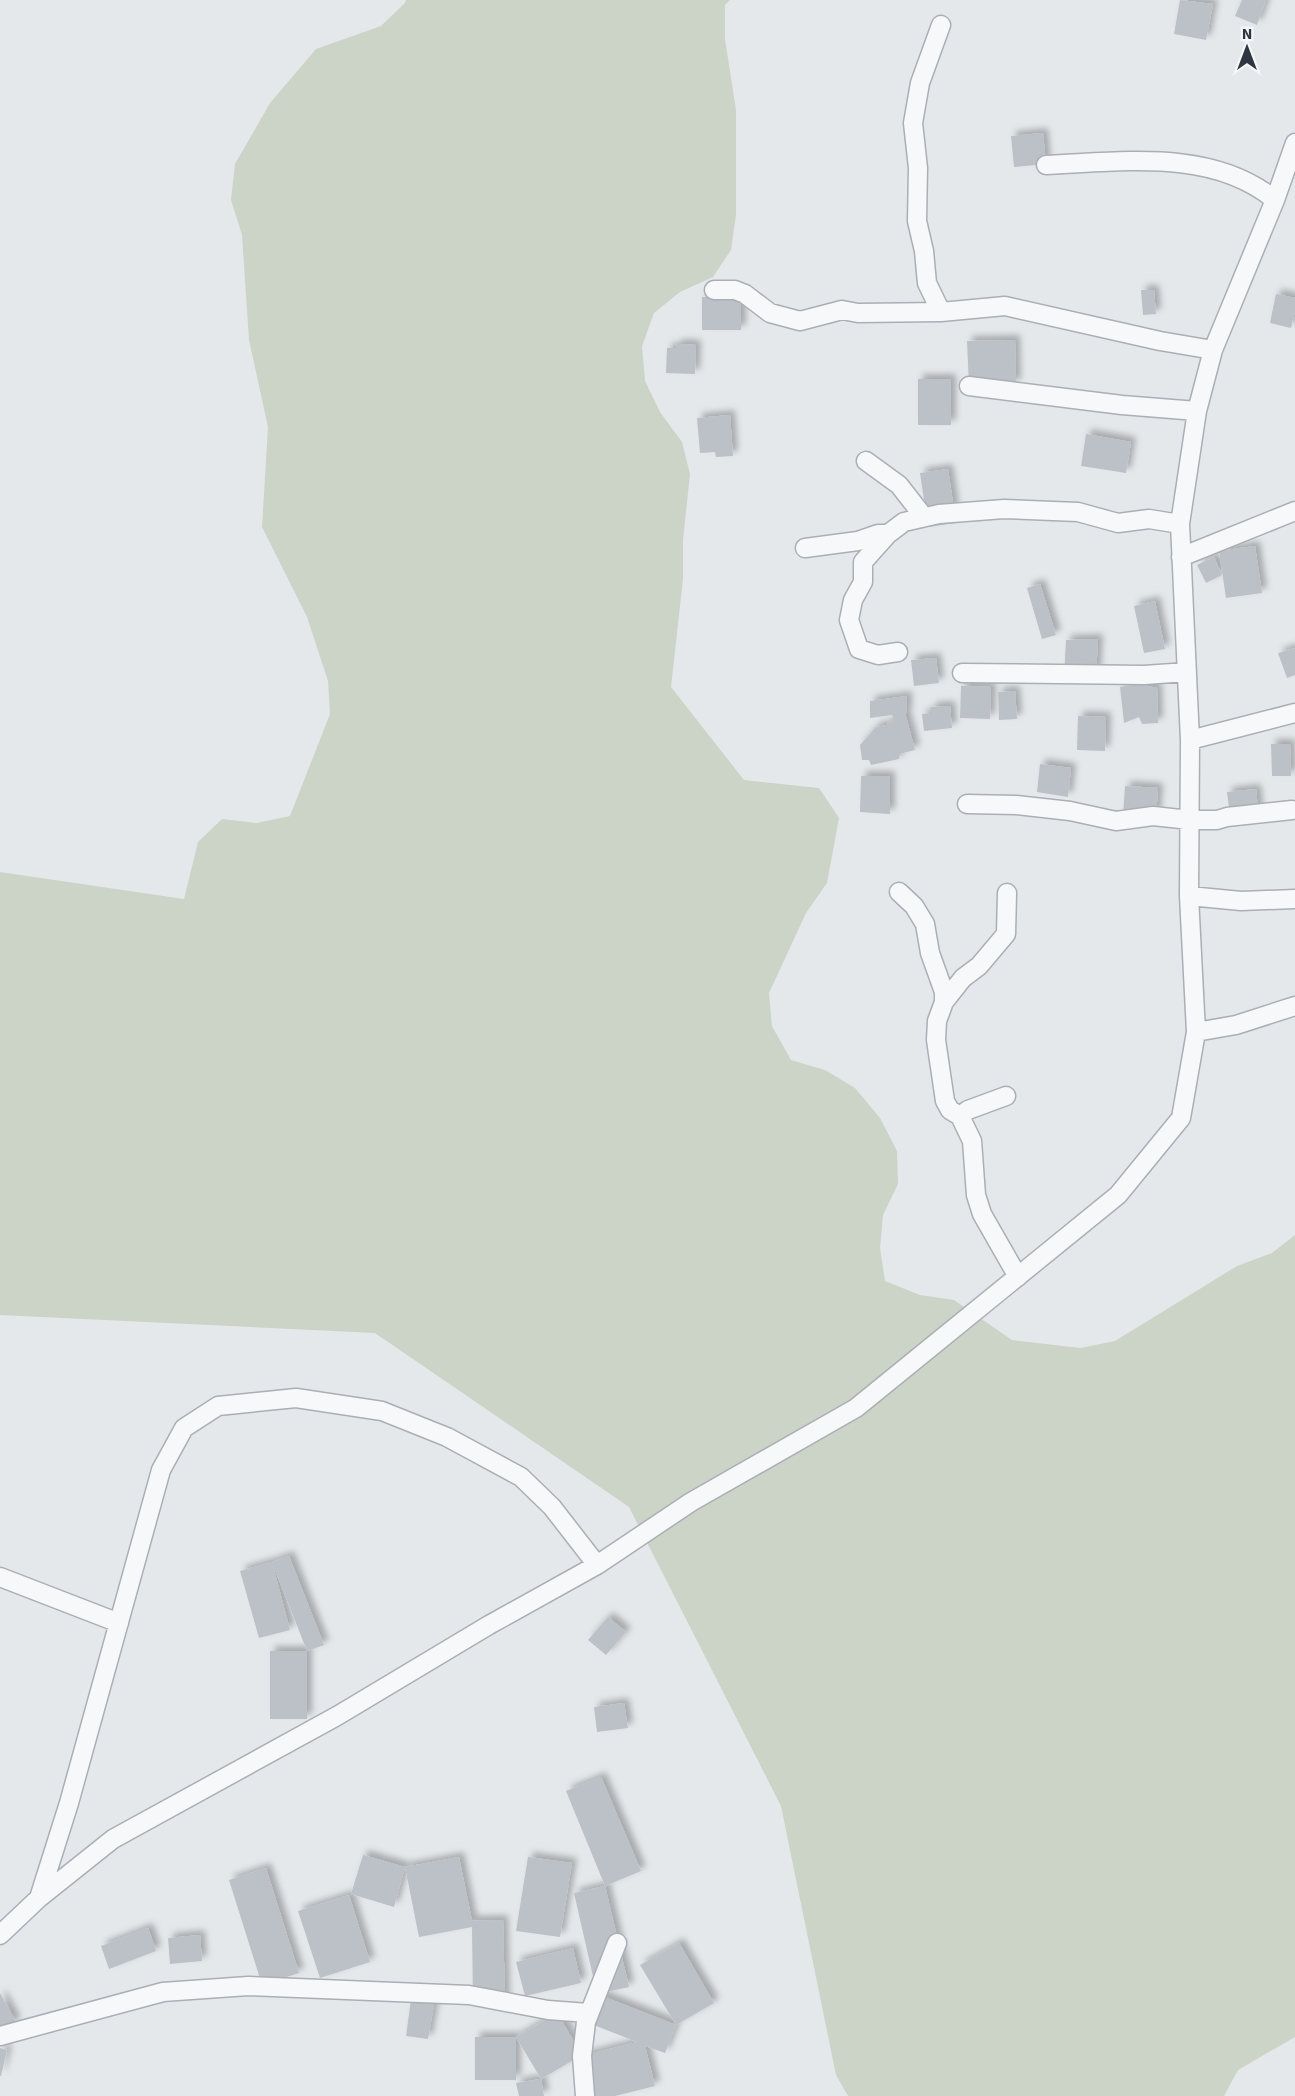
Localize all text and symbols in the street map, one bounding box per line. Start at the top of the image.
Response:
north arrow [1217,18,1277,78]
text: N [1242,23,1252,45]

